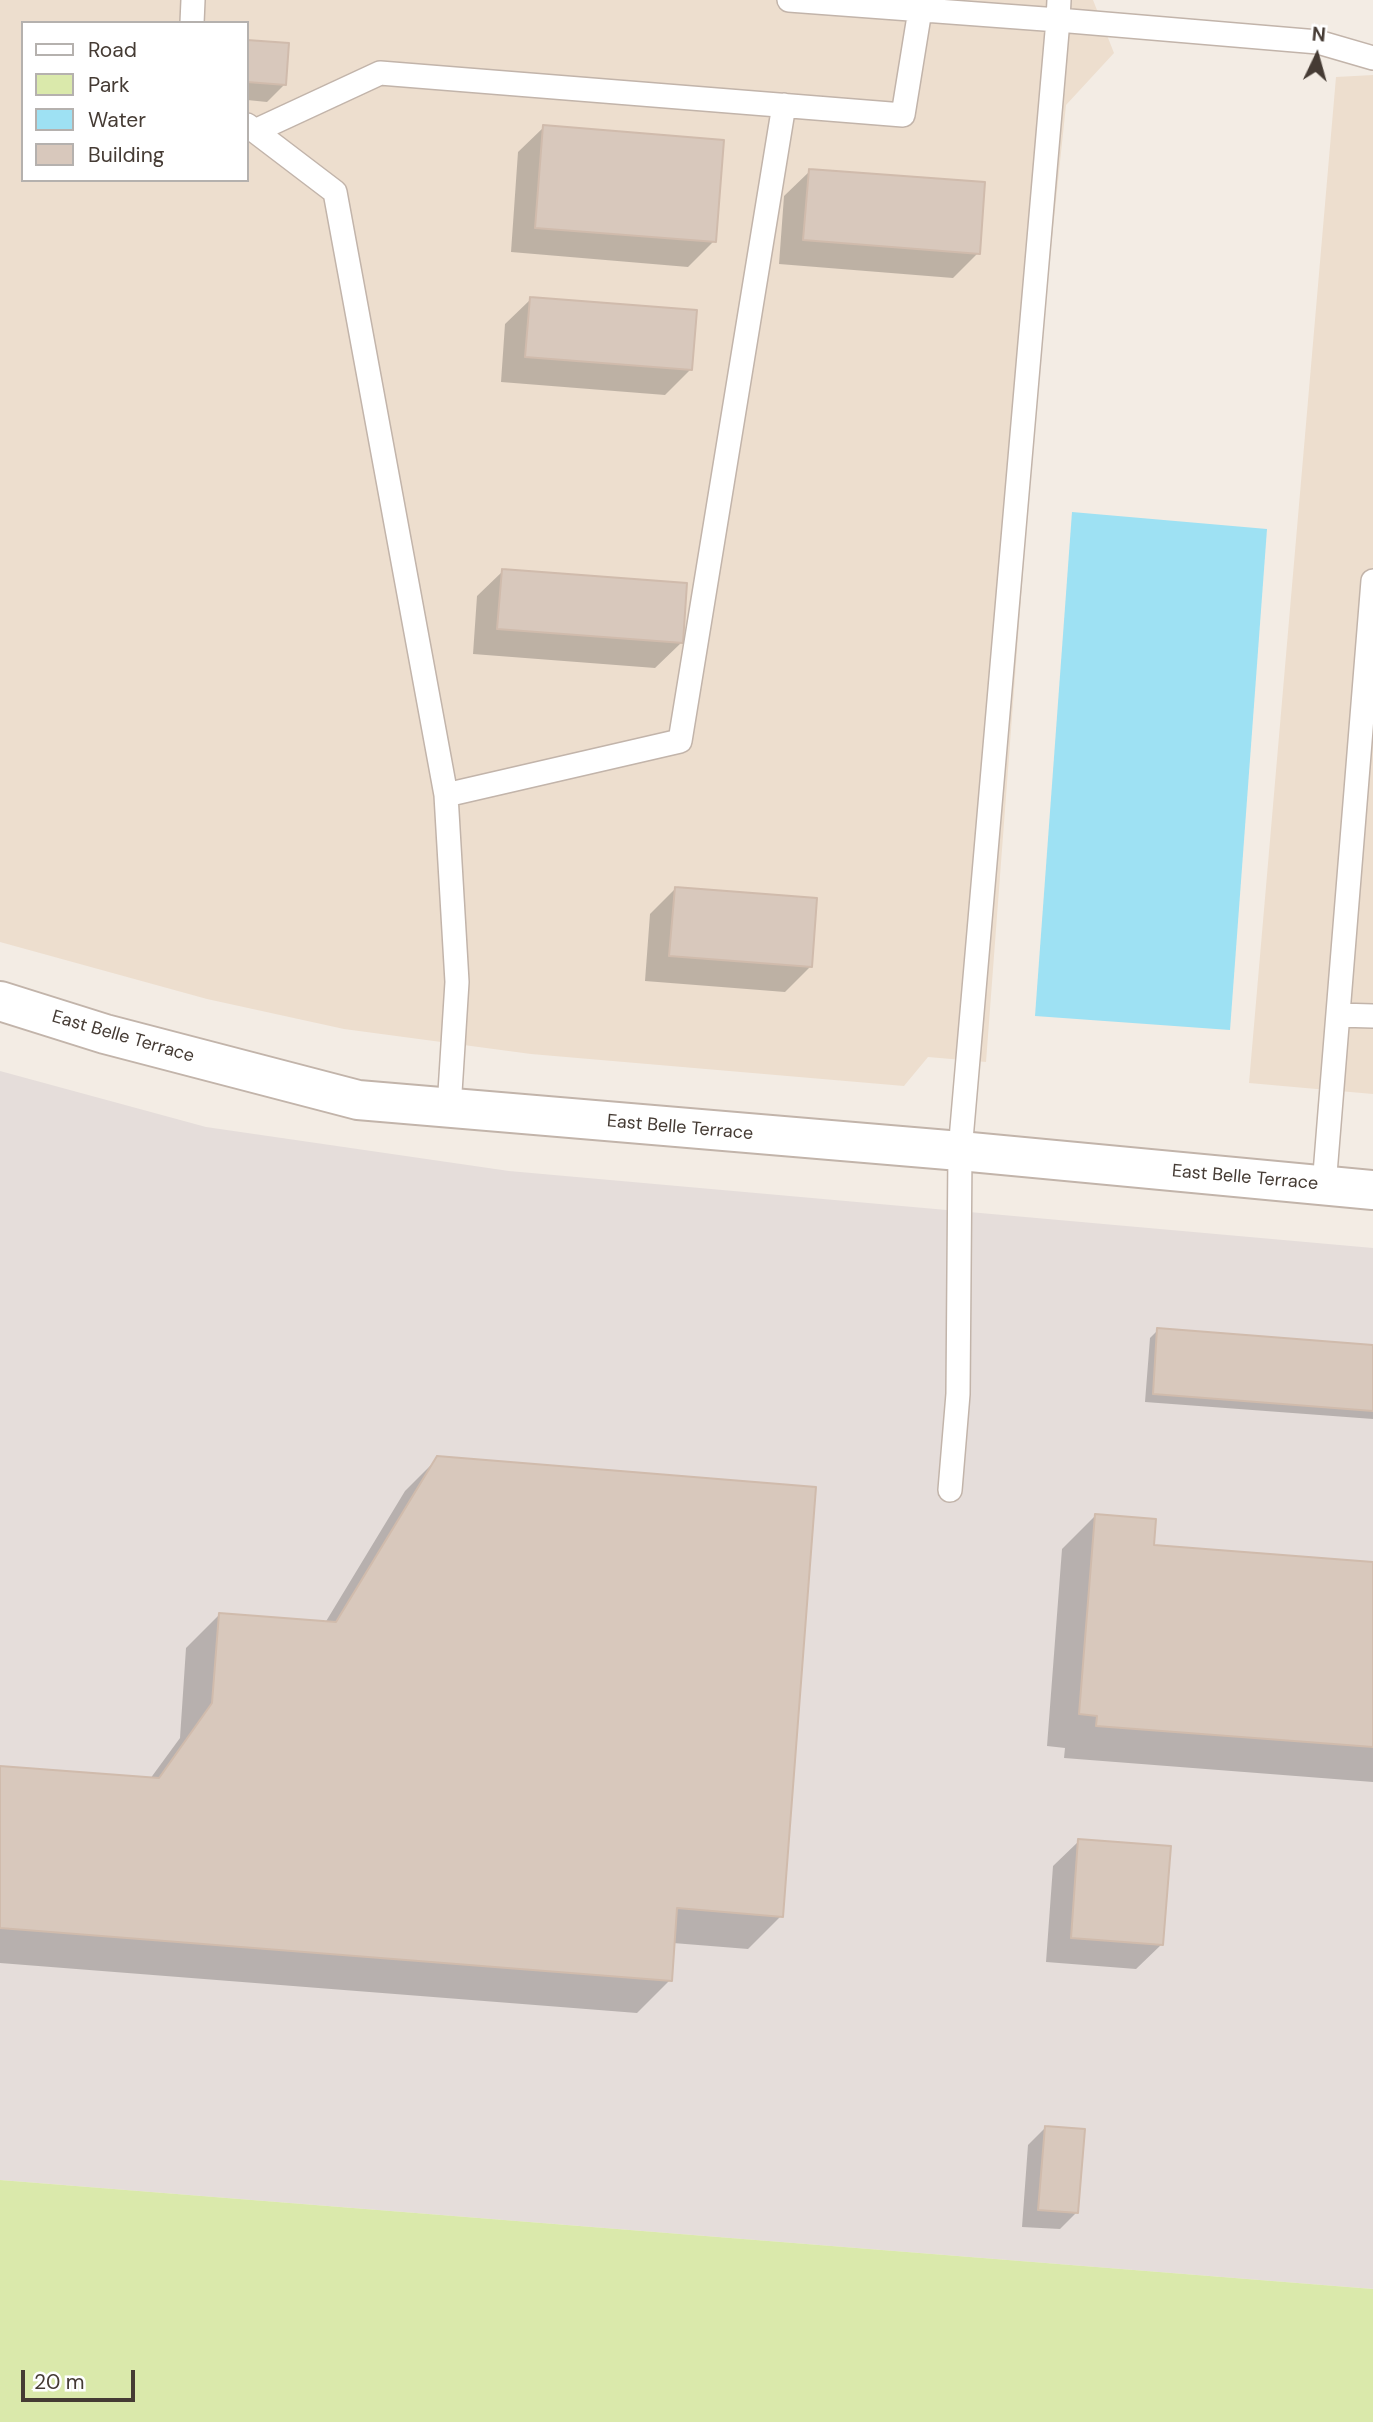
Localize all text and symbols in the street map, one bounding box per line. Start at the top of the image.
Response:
legend [21,21,248,182]
north arrow [1282,21,1352,91]
text: N [1311,22,1327,48]
text: Road [88,36,137,64]
text: Park [88,71,129,99]
text: Water [88,106,146,134]
text: Building [88,141,164,169]
street label: East Belle Terrace [49,1006,197,1068]
street label: East Belle Terrace [606,1111,754,1145]
street label: East Belle Terrace [1171,1161,1319,1195]
scale bar [24,2356,138,2400]
text: 20 m [34,2368,85,2396]

